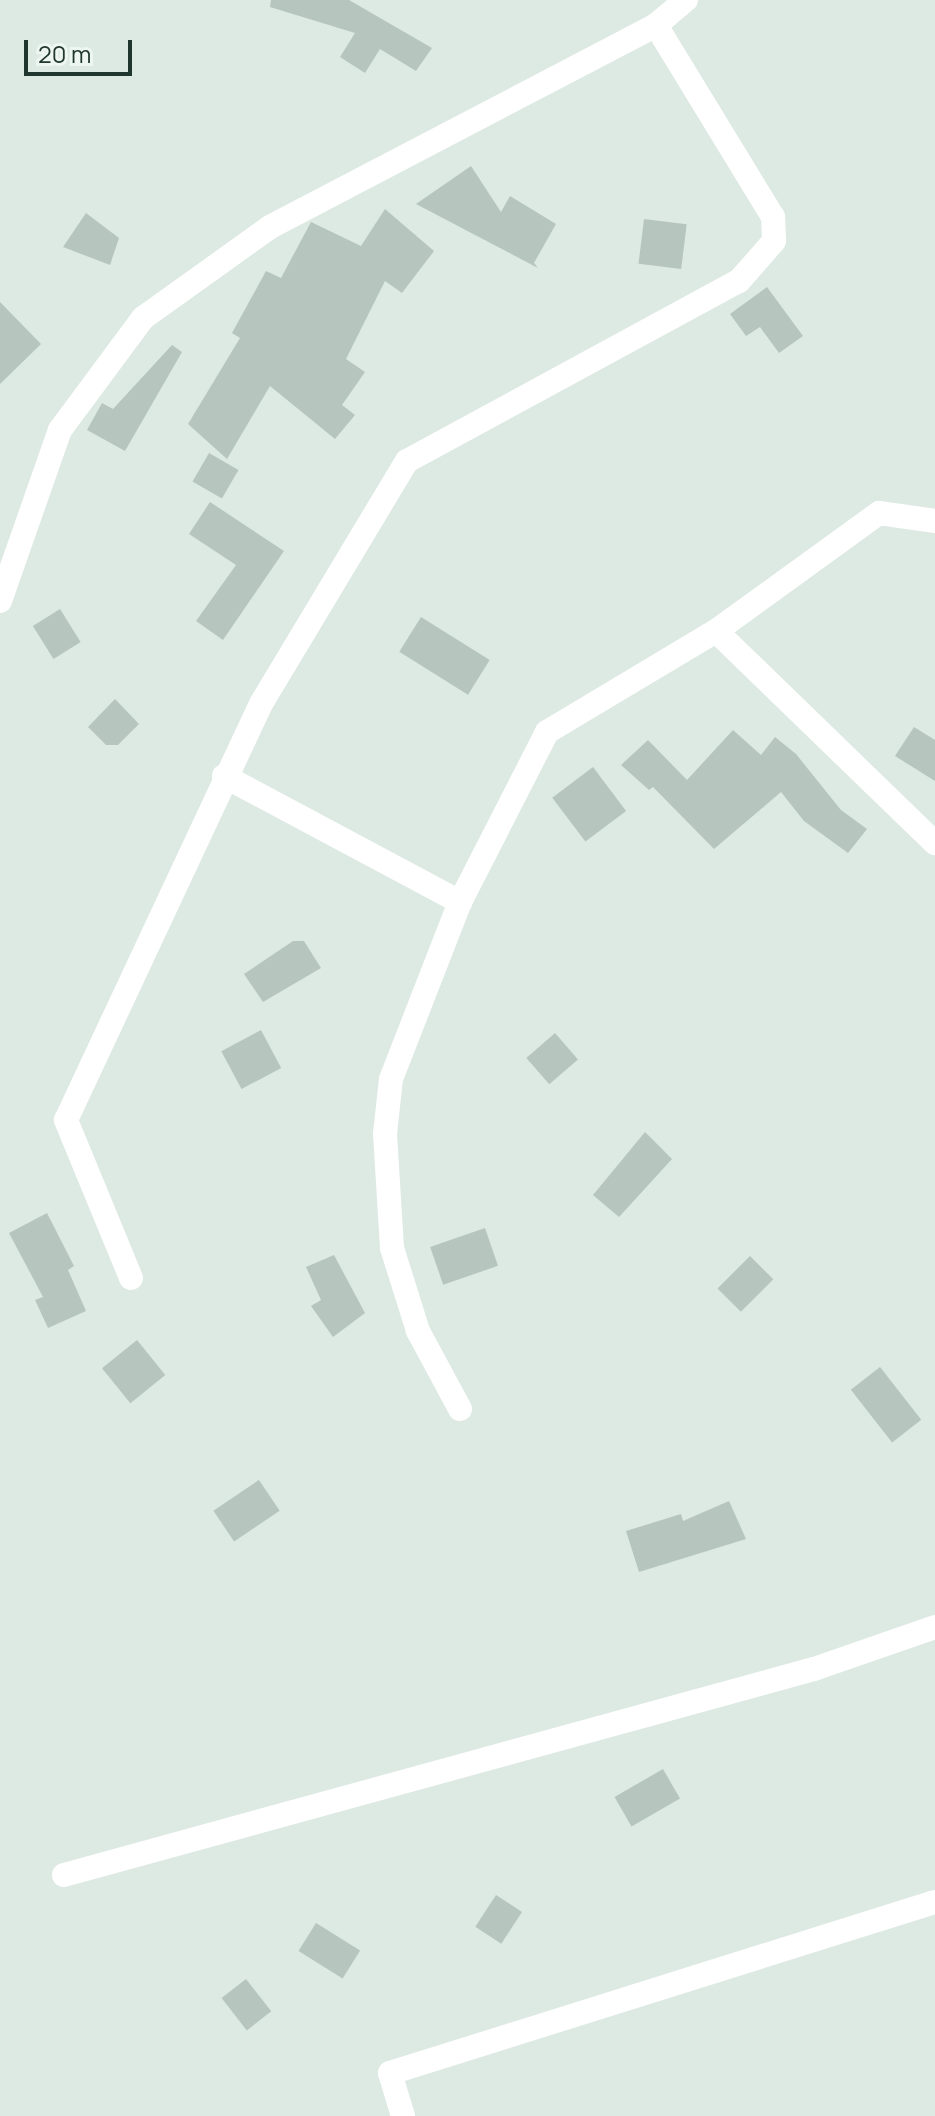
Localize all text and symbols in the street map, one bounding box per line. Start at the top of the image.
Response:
scale bar [28,24,136,74]
text: 20 m [38,37,91,70]

